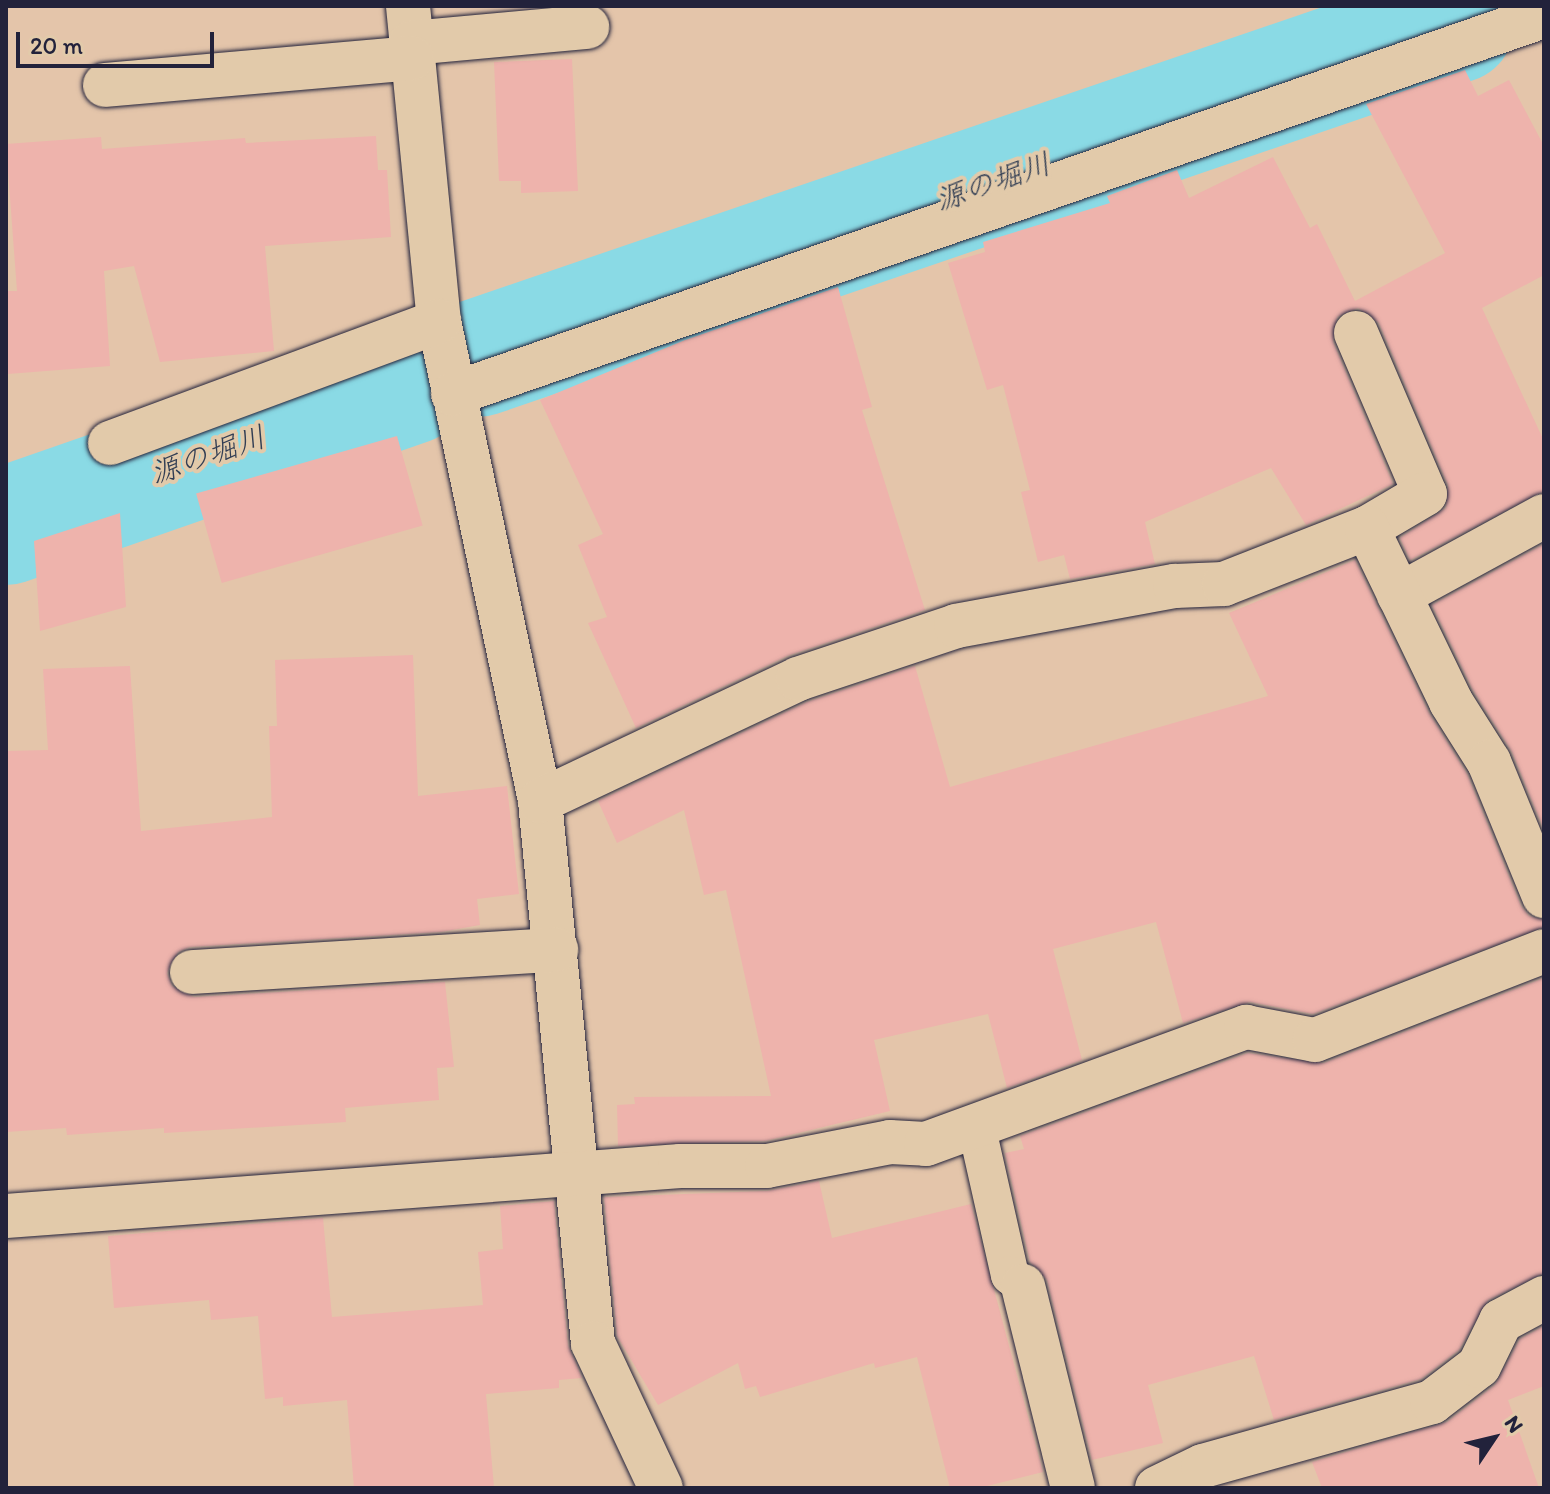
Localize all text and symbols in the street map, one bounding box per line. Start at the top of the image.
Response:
scale bar [20,16,218,66]
text: 20 m [30,31,83,60]
water label: 源の堀川 [930,145,1056,219]
water label: 源の堀川 [145,418,271,492]
north arrow [1454,1398,1534,1478]
text: N [1499,1410,1529,1438]

